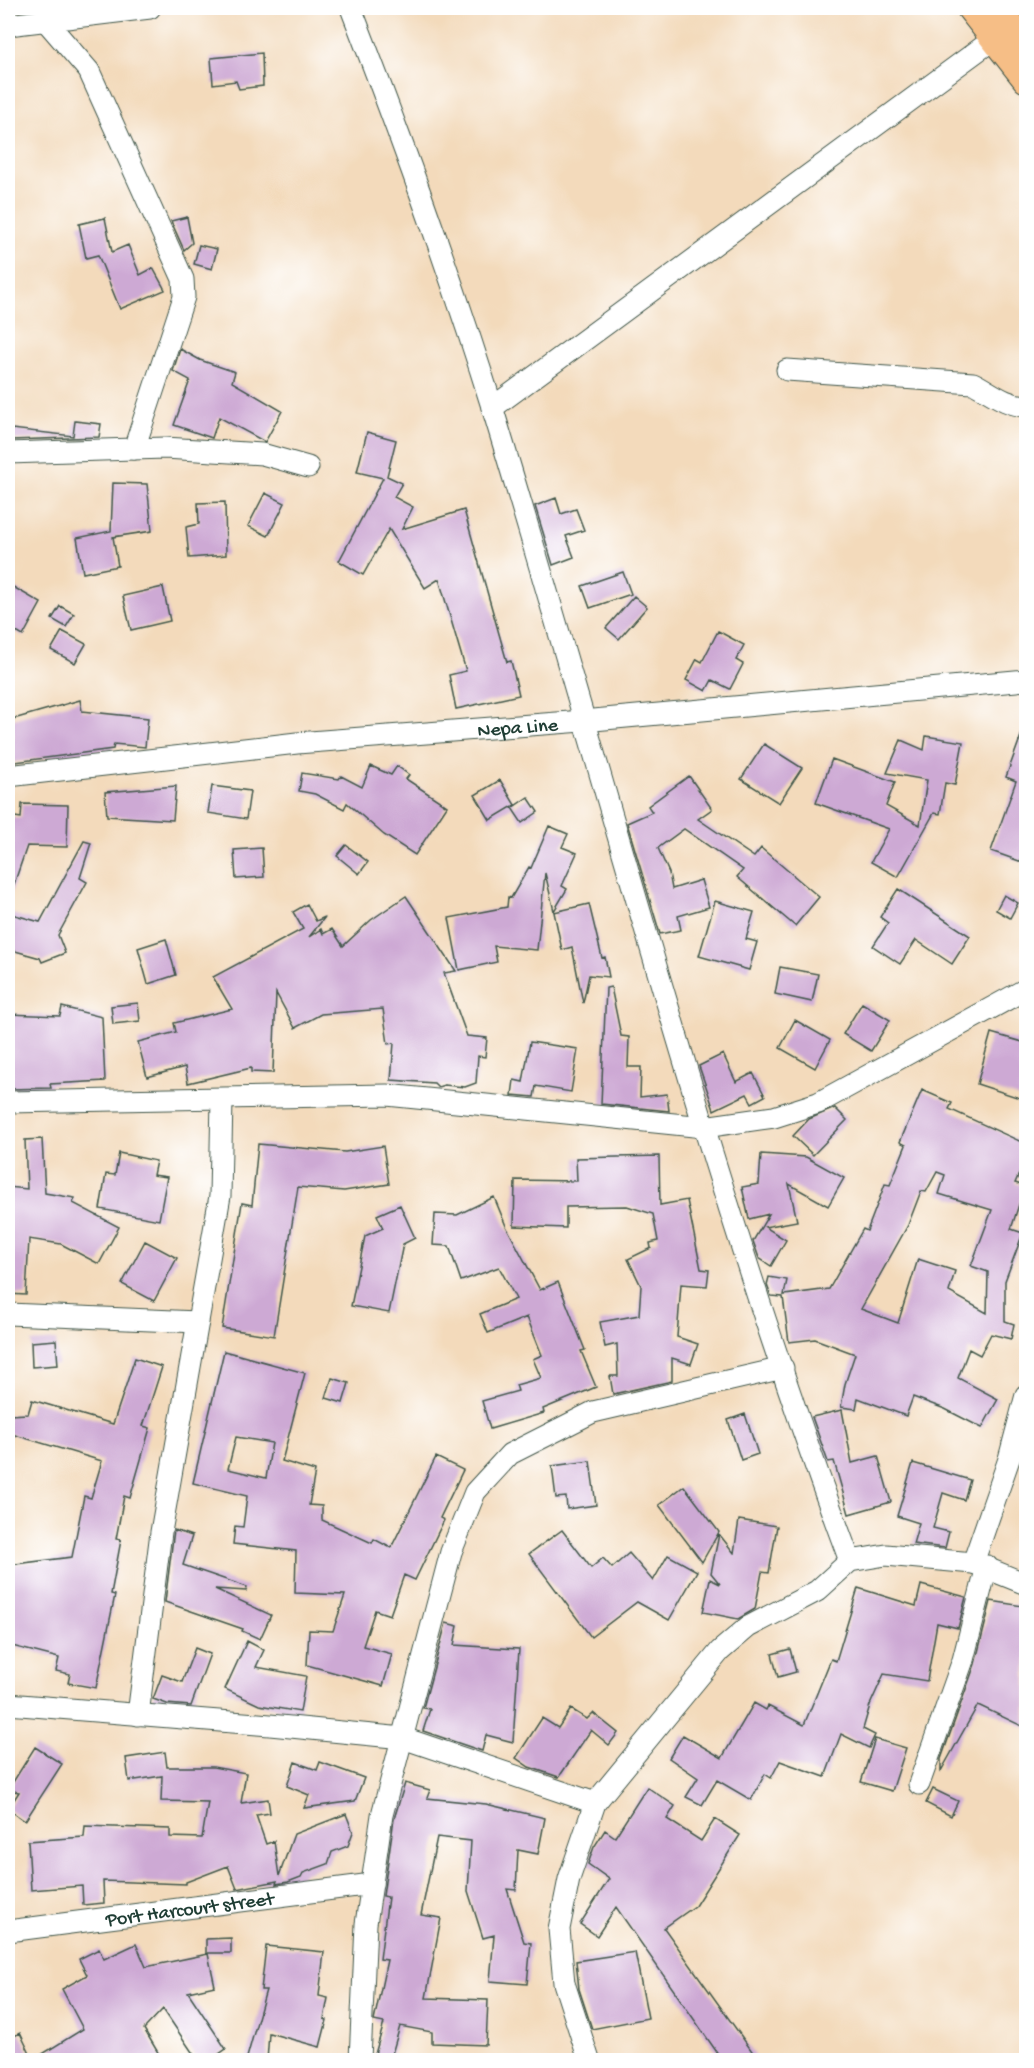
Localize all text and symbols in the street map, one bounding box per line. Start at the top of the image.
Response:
street label: Nepa Line [477,715,559,744]
street label: Port Harcourt street [104,1889,277,1933]

